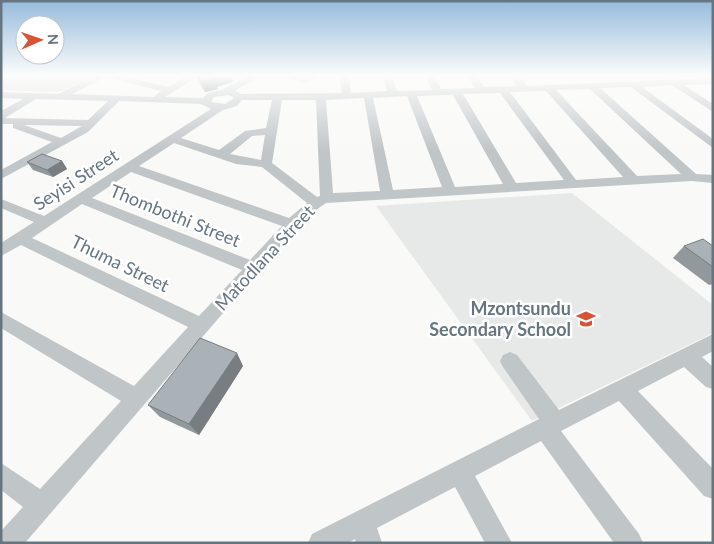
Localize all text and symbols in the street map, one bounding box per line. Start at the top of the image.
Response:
north arrow [15,15,65,65]
text: N [45,34,62,45]
street label: Seyisi Street [29,143,122,215]
street label: Thombothi Street [107,179,244,251]
street label: Matodlana Street [210,200,319,315]
street label: Thuma Street [68,230,174,297]
place label: Mzontsundu Secondary School [429,297,571,340]
school or university icon: Mzontsundu Secondary School [575,308,597,330]

